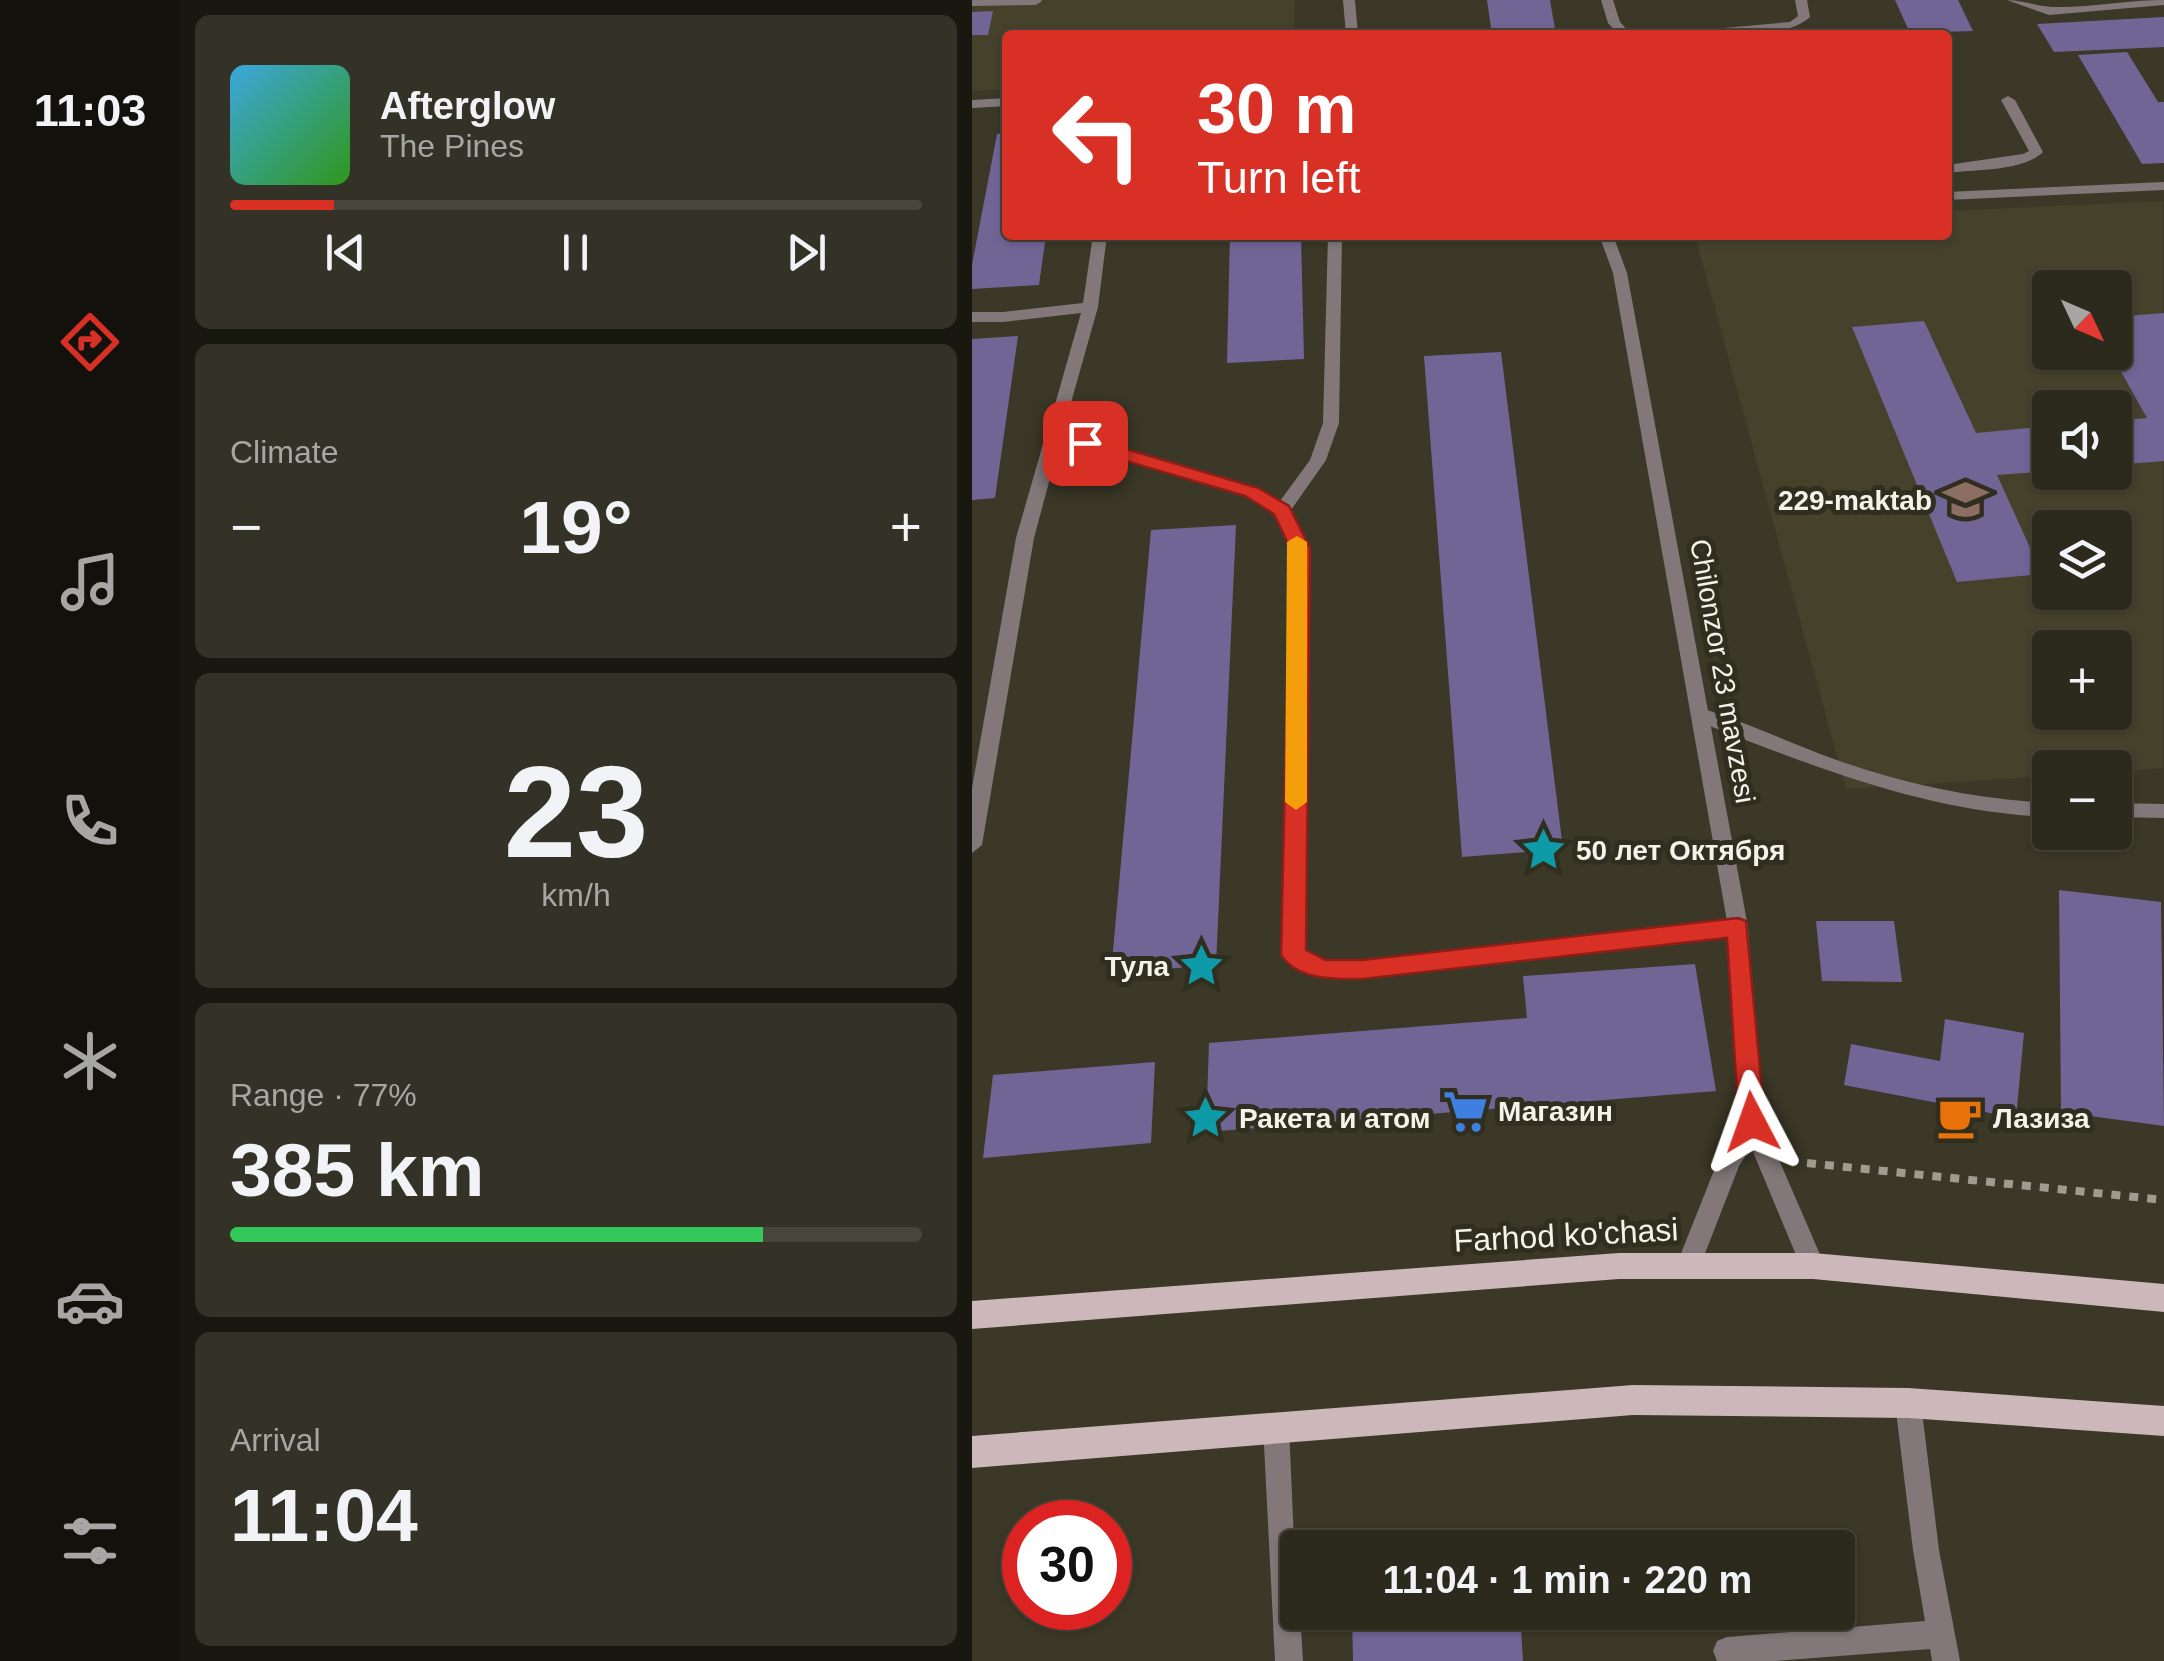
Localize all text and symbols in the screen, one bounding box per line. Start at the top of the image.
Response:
icon: left [1032,70,1162,200]
text: 30 m [1197,70,1357,148]
text: 11:03 [34,85,146,136]
text: Afterglow [380,85,555,127]
text: The Pines [380,128,524,164]
text: Turn left [1197,152,1360,203]
icon: previous [318,225,373,280]
icon: pause [548,225,603,280]
icon: next [779,225,834,280]
north arrow [2032,270,2132,370]
map controls [2032,270,2132,850]
icon: directions [55,307,125,377]
button: sound [2032,390,2132,490]
pin [1043,401,1128,486]
icon: arrive [1058,416,1113,471]
text: Climate [230,434,338,470]
school or university icon: 229-maktab [1941,476,1989,524]
text: 19° [519,485,633,569]
place label: 229-maktab [1778,485,1932,516]
text: − [230,496,262,558]
text: + [890,496,922,558]
button: layers [2032,510,2132,610]
street label: Chilonzor 23 mavzesi [1684,537,1761,806]
icon: music [55,547,125,617]
button: + [2032,630,2132,730]
text: 23 [504,739,648,885]
button: − [2032,750,2132,850]
icon: phone [55,786,125,856]
place icon: 50 лет Октября [1519,826,1567,874]
place label: 50 лет Октября [1576,835,1785,866]
text: km/h [541,877,611,913]
place icon: Тула [1178,942,1226,990]
place label: Тула [1104,951,1169,982]
icon: climate [55,1026,125,1096]
position arrow [1700,1070,1804,1174]
text: Range · 77% [230,1077,417,1113]
supermarket icon: Магазин [1441,1087,1489,1135]
place icon: Ракета и атом [1182,1094,1230,1142]
cafe icon: Лазиза [1936,1094,1984,1142]
place label: Магазин [1498,1096,1613,1127]
place label: Ракета и атом [1239,1103,1431,1134]
place label: Лазиза [1993,1103,2090,1134]
text: 385 km [230,1128,484,1212]
street label: Farhod ko'chasi [1453,1211,1679,1259]
icon: car [55,1266,125,1336]
text: Arrival [230,1422,321,1458]
text: 11:04 [230,1473,418,1557]
speed limit sign: 30 [1002,1500,1132,1630]
icon: filters [55,1506,125,1576]
text: 11:04 · 1 min · 220 m [1383,1559,1752,1601]

